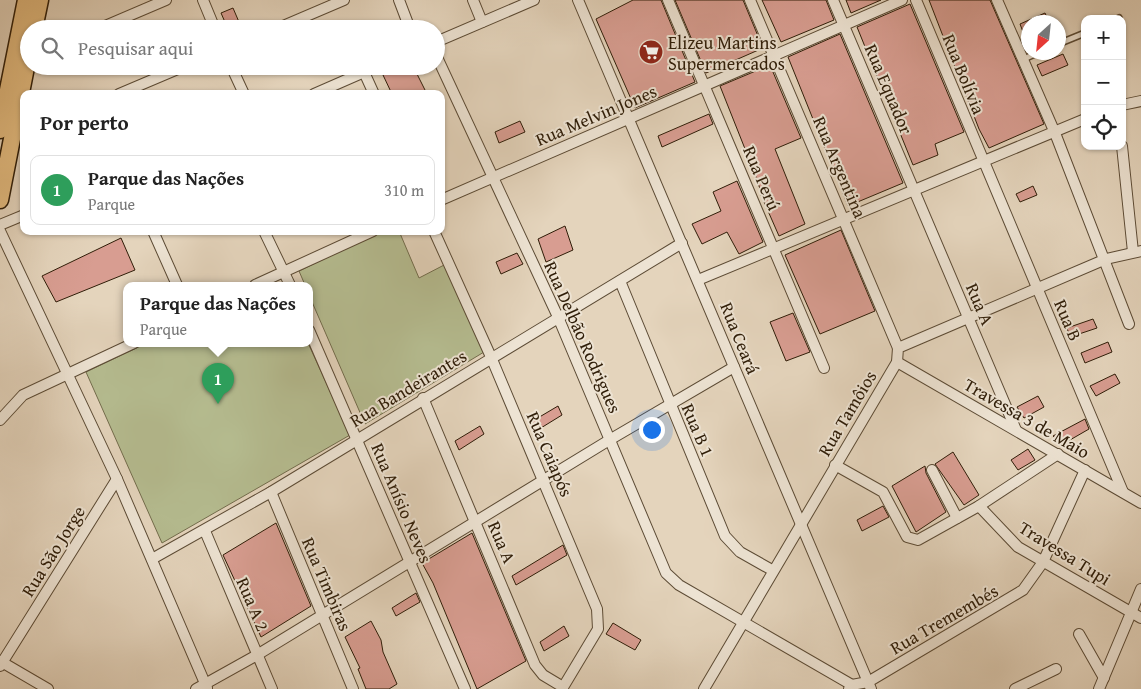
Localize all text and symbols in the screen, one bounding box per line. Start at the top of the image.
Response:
north arrow [1021,15,1066,60]
map controls [1081,15,1126,150]
button: + [1081,15,1126,60]
search box [20,20,445,75]
place label: Elizeu Martins Supermercados [668,29,785,77]
street label: Rua Bolívia [936,30,993,119]
icon: search [38,34,66,62]
text: Pesquisar aqui [78,34,193,62]
supermarket icon: Elizeu Martins Supermercados [638,39,664,65]
street label: Rua Equador [858,40,920,139]
button: − [1081,60,1126,105]
street label: Rua Melvin Jones [531,77,661,153]
button: locate [1081,105,1126,150]
text: Por perto [40,107,129,138]
street label: Rua Argentina [806,112,874,223]
street label: Rua Perú [736,141,788,215]
text: Parque das Nações [88,164,244,192]
text: 1 [53,178,61,202]
text: 310 m [384,178,424,202]
text: Parque [88,192,135,216]
street label: Rua Delbão Rodrigues [537,257,629,417]
street label: Rua A [959,279,1001,329]
popup [123,282,313,347]
text: Parque das Nações [140,289,296,317]
street label: Rua B [1047,295,1089,345]
street label: Rua Ceará [713,298,767,378]
text: Parque [140,317,187,341]
street label: Rua Bandeirantes [344,342,472,434]
pin: 1 [202,363,234,404]
street label: Rua Tamôios [811,365,883,461]
street label: Travessa 3 de Maio [959,371,1095,465]
street label: Rua B 1 [675,399,721,461]
street label: Rua Caiapós [520,407,580,501]
your location [639,417,665,443]
street label: Rua Anísio Neves [364,439,440,567]
street label: Rua São Jorge [14,500,92,602]
street label: Travessa Tupi [1014,514,1116,592]
street label: Rua A [481,517,523,567]
street label: Rua Timbiras [295,533,359,635]
street label: Rua A 2 [230,573,276,635]
street label: Rua Tremembés [885,577,1003,661]

